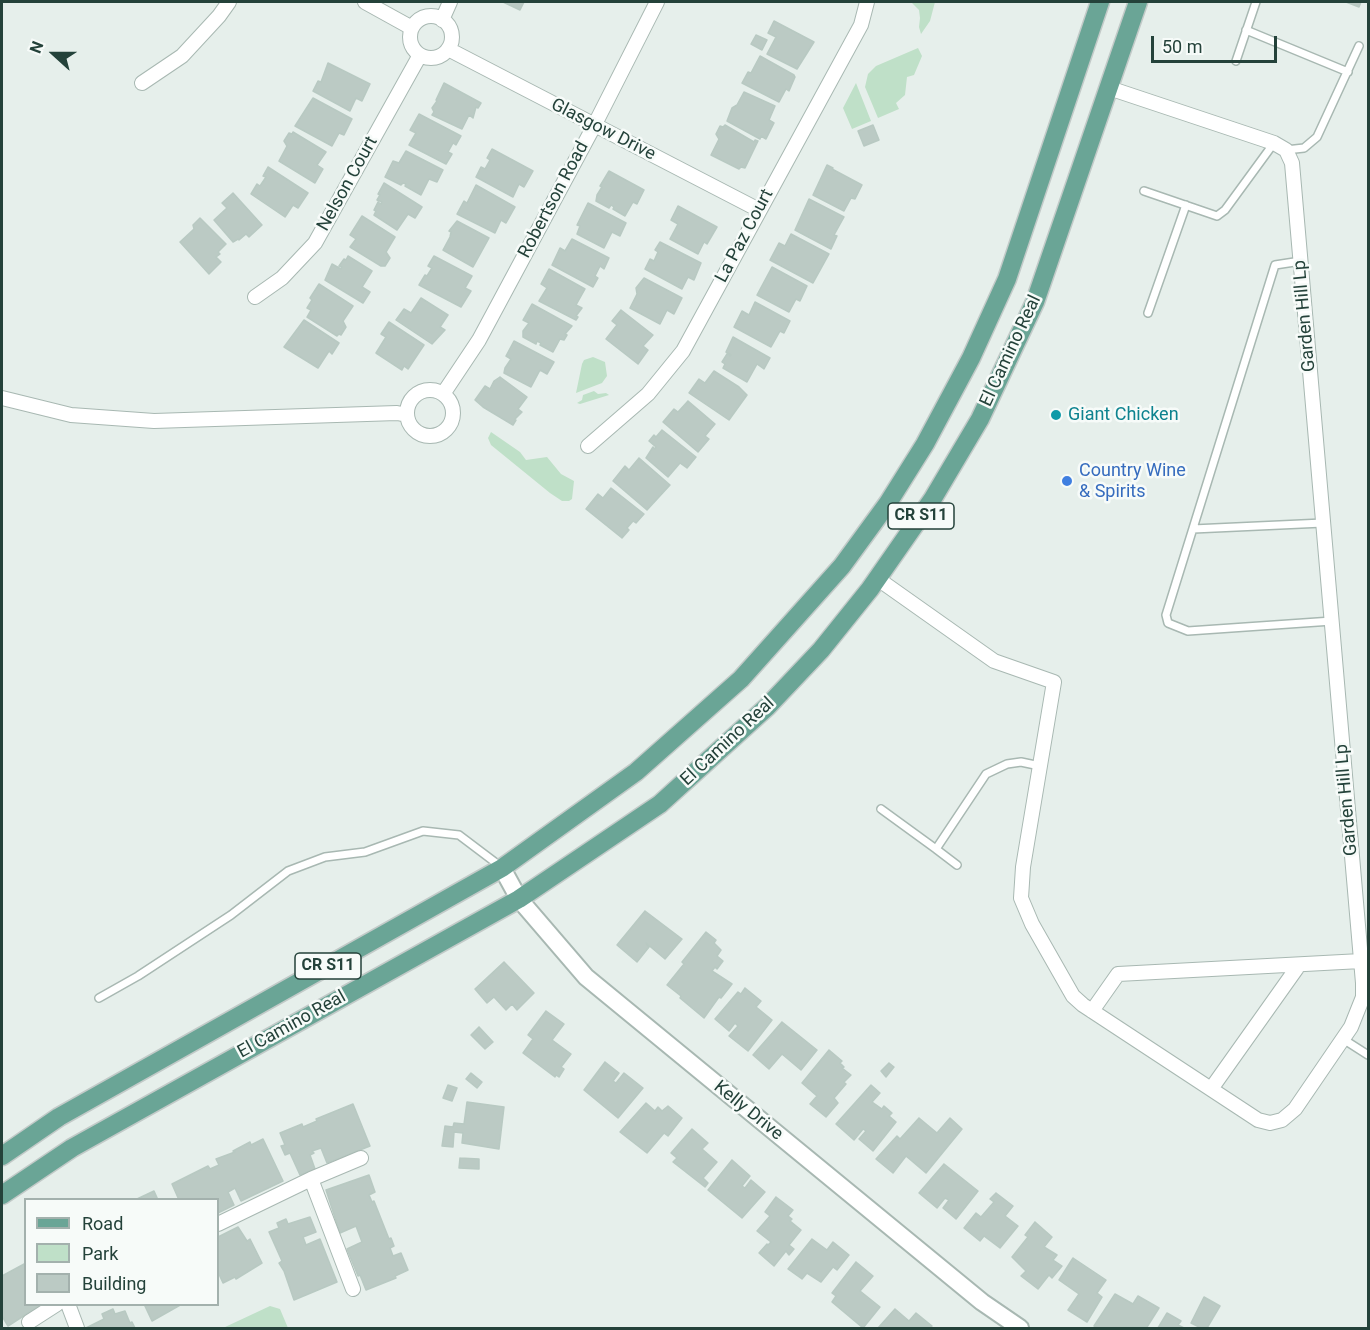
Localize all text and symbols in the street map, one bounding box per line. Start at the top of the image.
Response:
north arrow [24,24,84,84]
scale bar [1154,24,1280,62]
text: 50 m [1162,36,1202,57]
text: N [26,39,48,56]
street label: Glasgow Drive [547,94,659,166]
street label: Nelson Court [313,133,383,235]
street label: Robertson Road [514,138,594,262]
street label: La Paz Court [711,186,779,286]
street label: Garden Hill Lp [1289,259,1321,373]
street label: El Camino Real [976,292,1046,410]
place label: Giant Chicken [1068,404,1179,426]
marker: Giant Chicken [1049,408,1063,422]
place label: Country Wine & Spirits [1079,460,1186,502]
marker: Country Wine & Spirits [1060,474,1074,488]
road number: CR S11 [888,503,954,529]
street label: El Camino Real [677,693,779,791]
street label: Garden Hill Lp [1331,743,1363,857]
road number: CR S11 [295,953,361,979]
street label: El Camino Real [234,986,350,1064]
street label: Kelly Drive [709,1077,787,1145]
legend [24,1198,219,1306]
text: Road [82,1213,123,1234]
text: Park [82,1243,118,1264]
text: Building [82,1273,146,1294]

